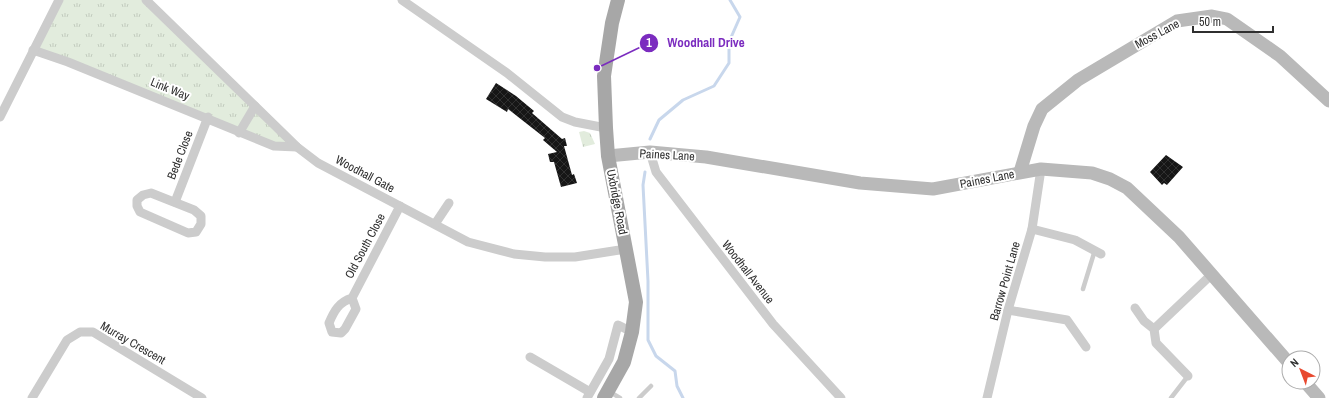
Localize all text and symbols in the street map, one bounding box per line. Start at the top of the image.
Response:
scale bar [1193,8,1273,34]
text: 50 m [1199,14,1221,30]
street label: Moss Lane [1132,16,1182,52]
callout: Woodhall Drive [639,30,753,55]
text: Woodhall Drive [667,34,745,51]
text: 1 [646,35,652,51]
street label: Link Way [148,74,192,104]
street label: Bede Close [163,128,197,182]
street label: Paines Lane [639,146,695,164]
street label: Woodhall Gate [333,152,397,196]
street label: Paines Lane [958,166,1016,192]
street label: Uxbridge Road [603,168,631,236]
street label: Old South Close [341,211,389,281]
street label: Woodhall Avenue [718,237,778,307]
street label: Barrow Point Lane [986,240,1024,322]
street label: Murray Crescent [98,318,169,368]
north arrow [1281,350,1321,390]
text: N [1287,355,1301,370]

